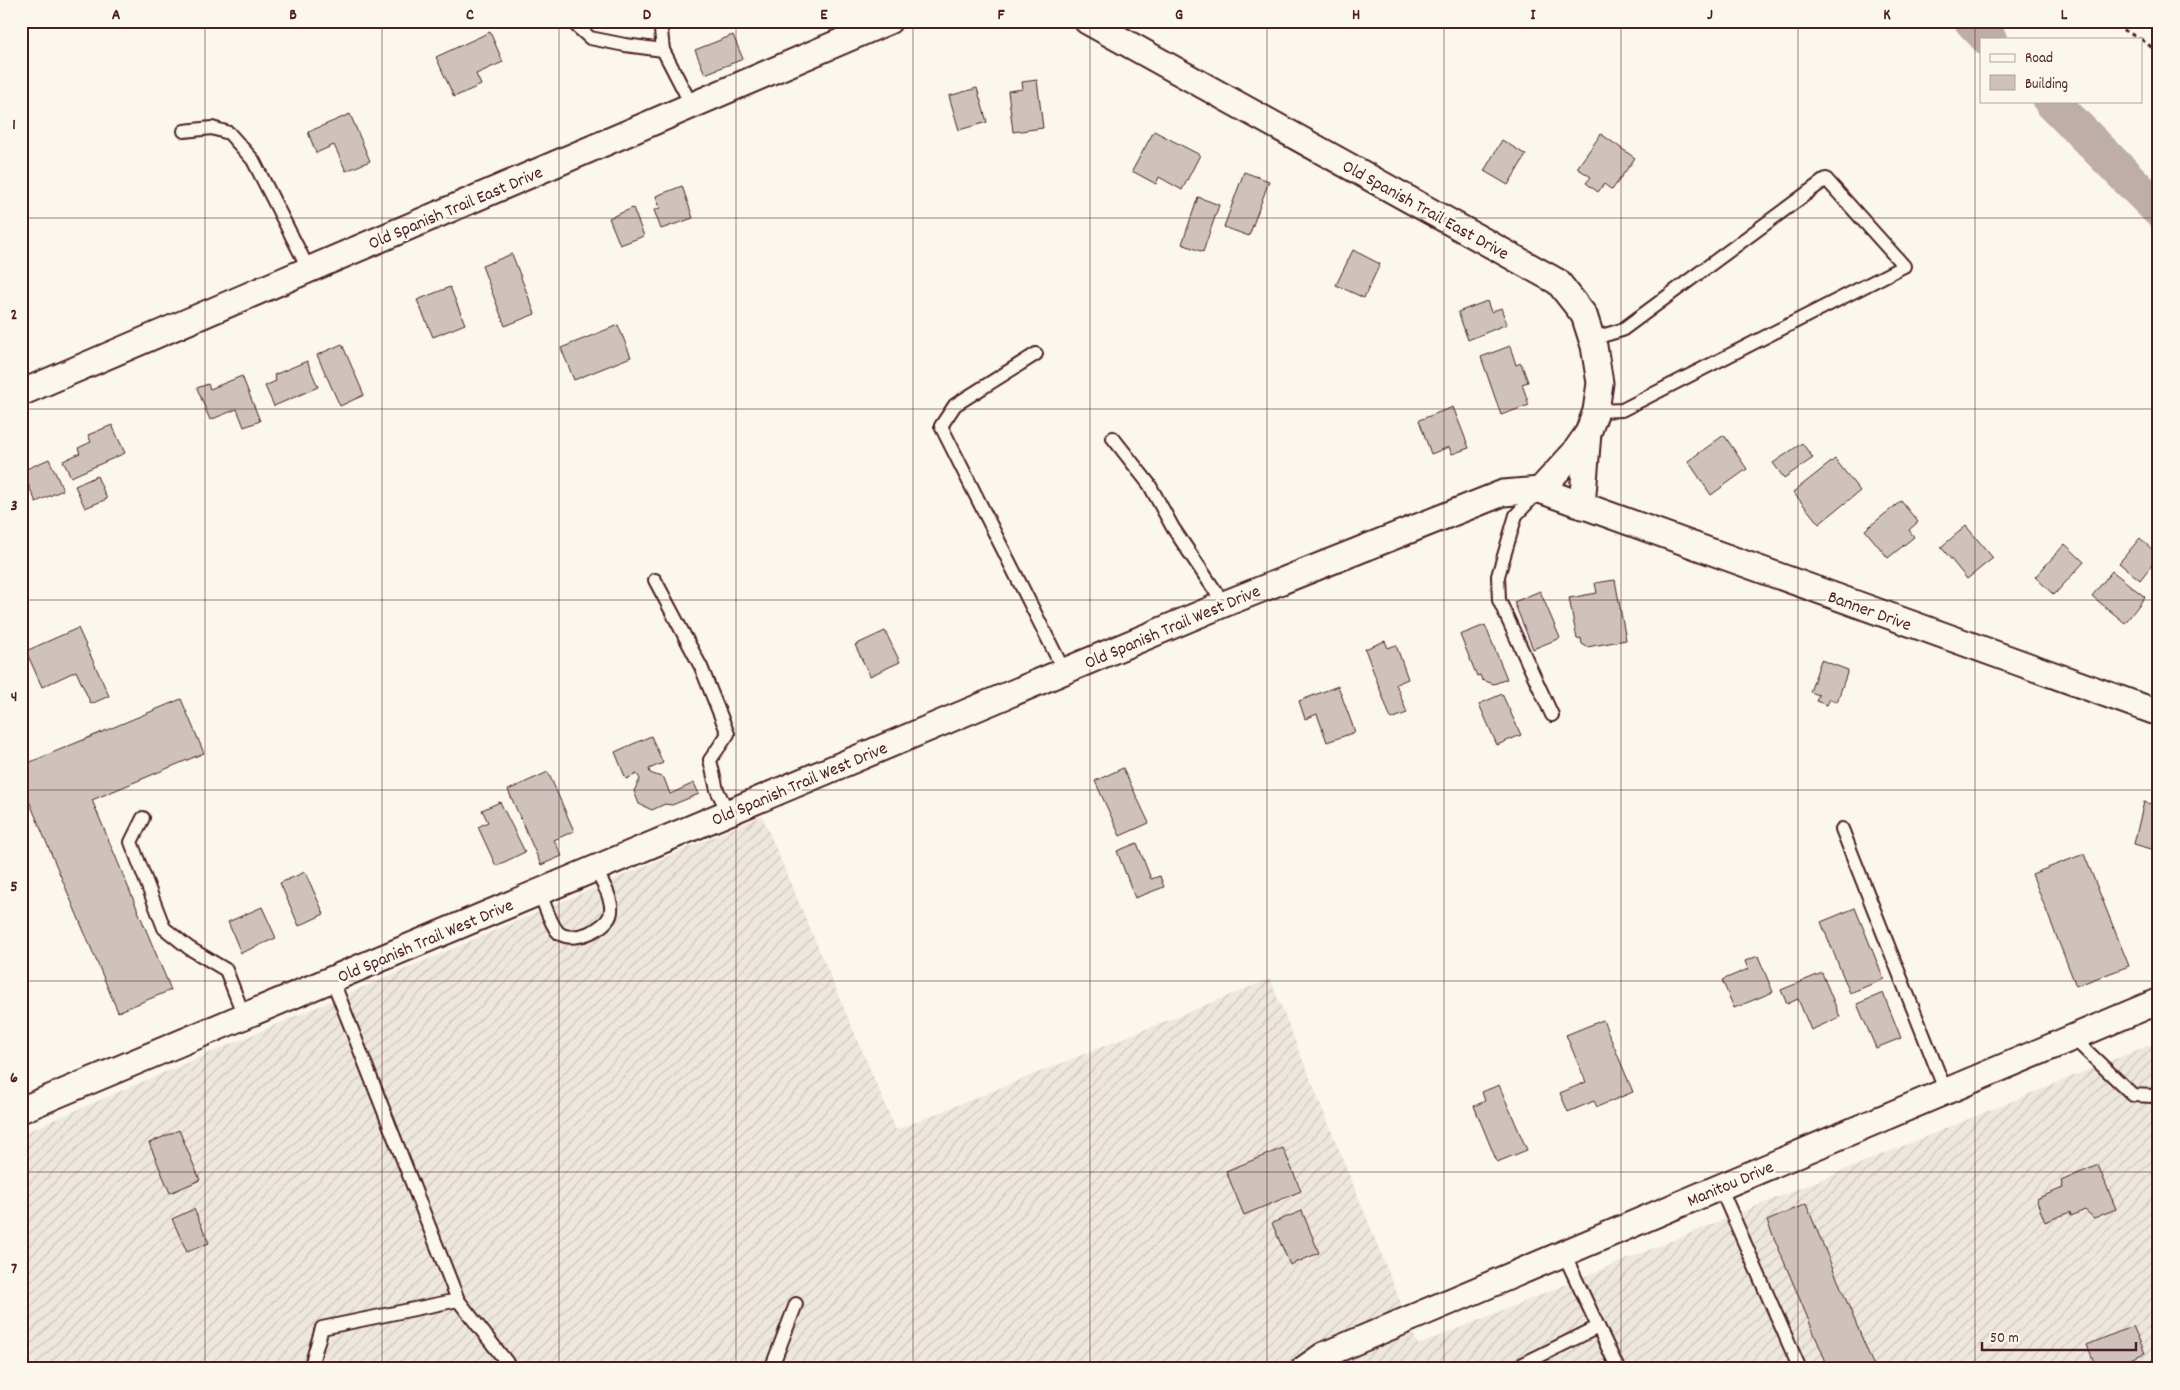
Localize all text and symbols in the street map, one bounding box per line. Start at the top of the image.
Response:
text: A [112,4,121,27]
text: B [289,4,297,27]
text: C [466,4,474,27]
text: D [643,4,652,27]
text: E [820,4,828,27]
text: F [997,4,1005,27]
text: G [1175,4,1183,27]
text: H [1352,4,1360,27]
text: I [1531,4,1537,27]
text: J [1707,4,1713,27]
text: K [1883,4,1891,27]
text: L [2061,4,2068,27]
legend [1980,38,2142,102]
text: Road [2025,48,2053,70]
text: Building [2025,74,2068,96]
text: 1 [12,114,16,137]
street label: Old Spanish Trail East Drive [1337,155,1513,268]
street label: Old Spanish Trail East Drive [365,161,547,257]
text: 2 [11,304,18,327]
text: 3 [10,495,18,518]
street label: Old Spanish Trail West Drive [1081,580,1265,677]
street label: Banner Drive [1824,586,1914,639]
text: 4 [11,686,17,709]
street label: Old Spanish Trail West Drive [708,737,892,834]
text: 5 [10,876,18,899]
street label: Old Spanish Trail West Drive [334,894,518,991]
text: 6 [10,1067,18,1090]
street label: Manitou Drive [1684,1156,1778,1215]
text: 7 [11,1258,17,1281]
scale bar [1982,1320,2136,1352]
text: 50 m [1990,1328,2019,1350]

